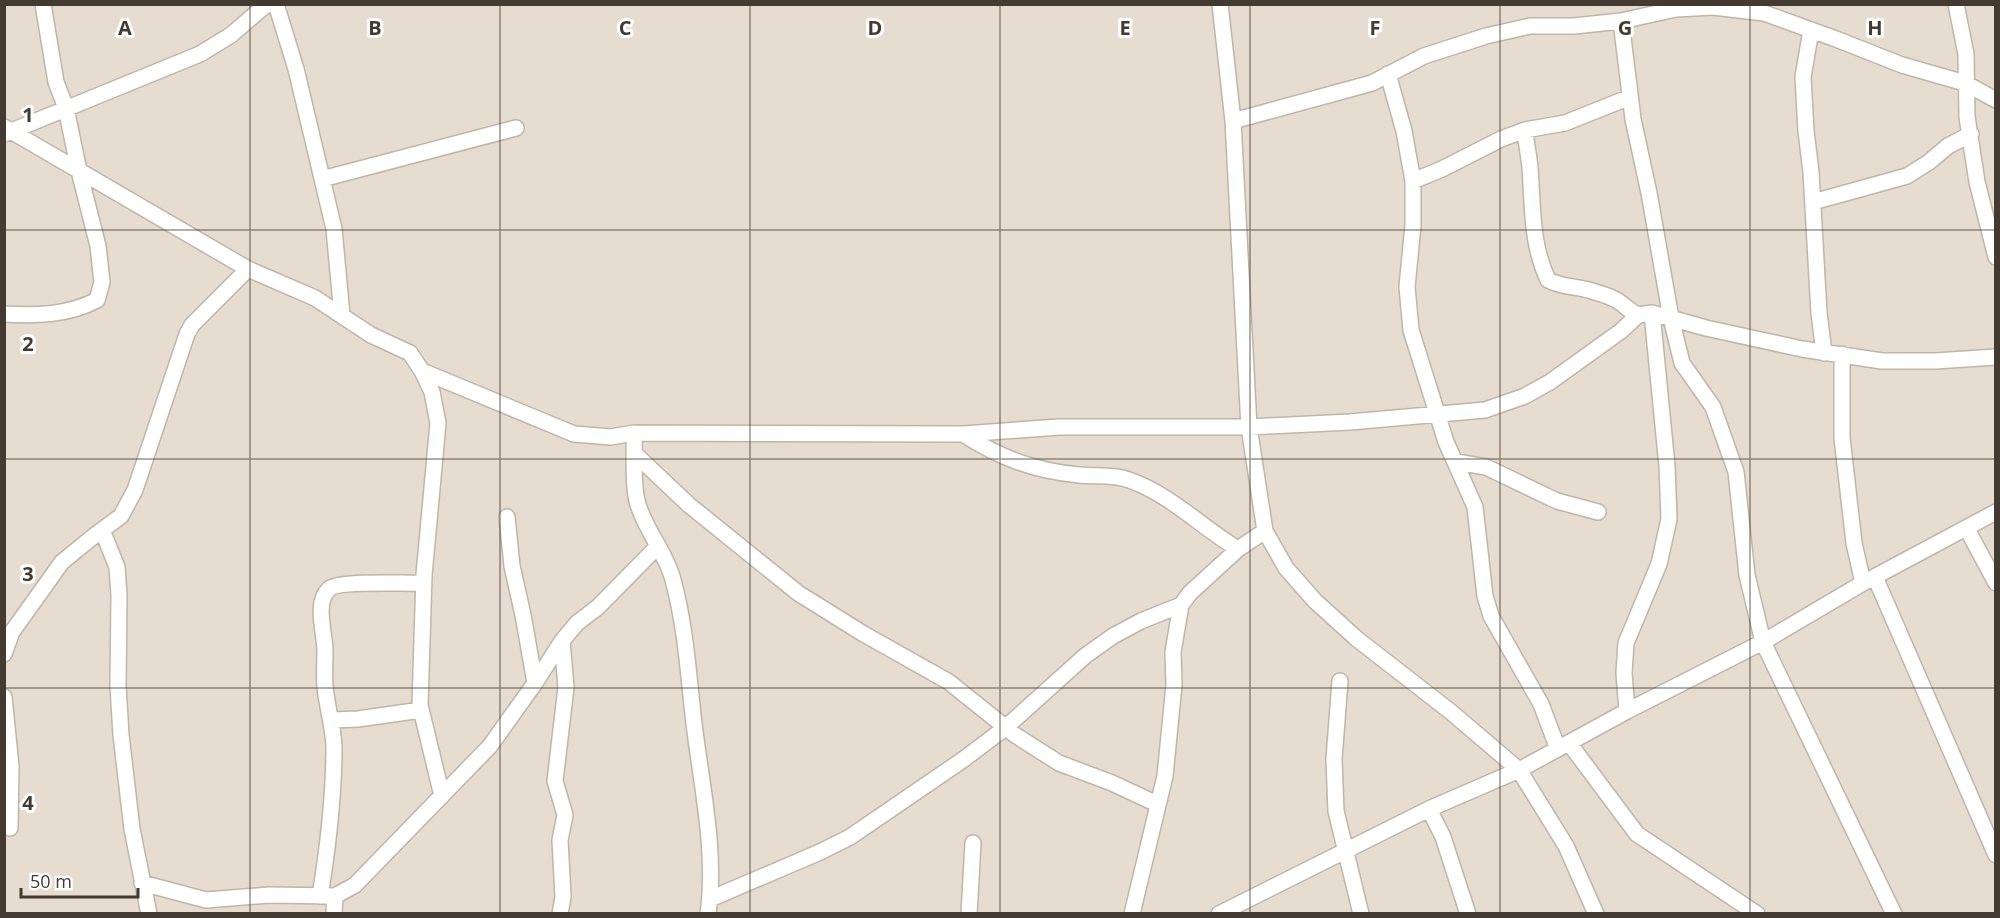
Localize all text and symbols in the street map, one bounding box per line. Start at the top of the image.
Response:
text: A [118,14,132,41]
text: B [368,14,382,41]
text: C [619,14,632,41]
text: D [868,14,882,41]
text: E [1119,14,1131,41]
text: F [1370,14,1380,41]
text: G [1618,14,1632,41]
text: H [1867,14,1883,41]
text: 1 [22,101,34,128]
text: 2 [22,330,34,357]
text: 3 [22,560,34,587]
text: 4 [22,789,34,816]
scale bar [21,861,138,899]
text: 50 m [30,869,72,893]

